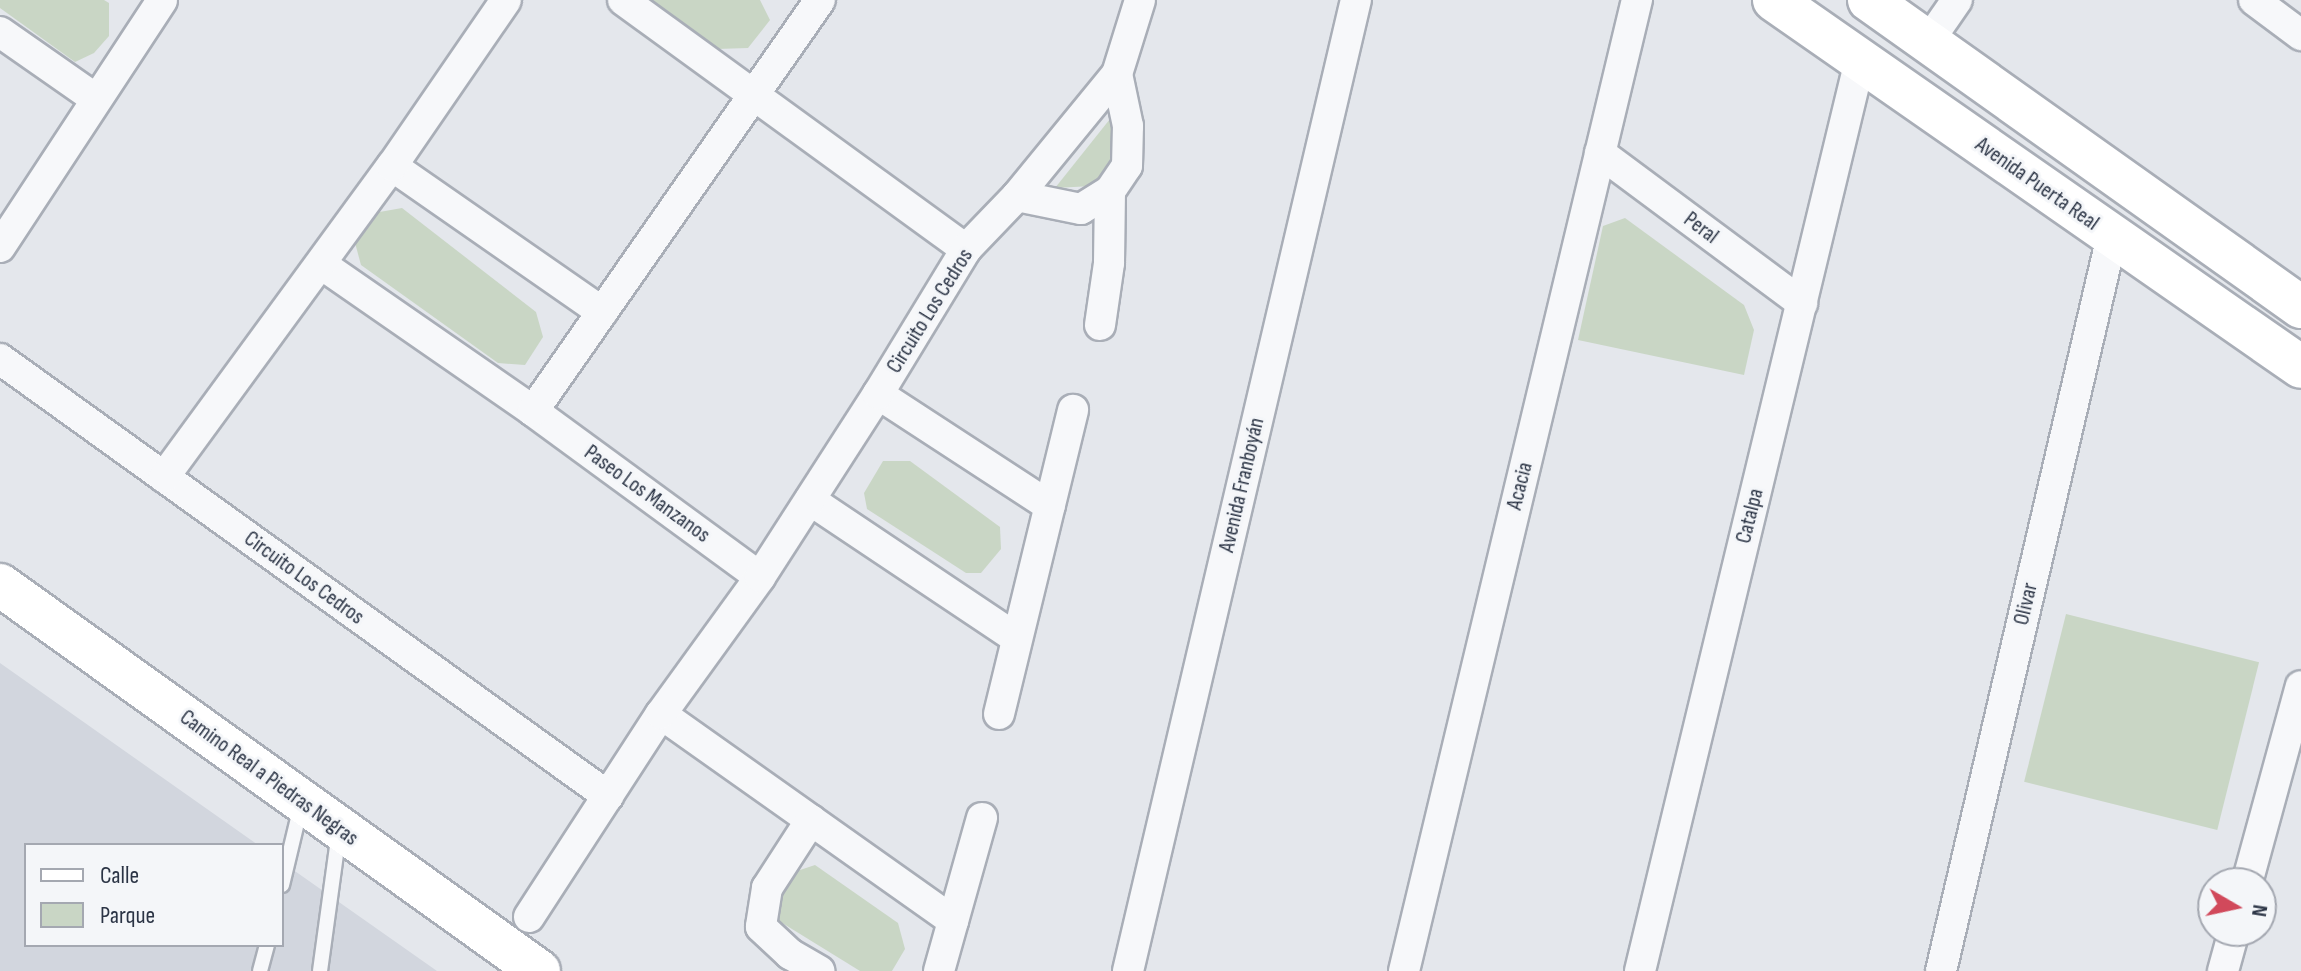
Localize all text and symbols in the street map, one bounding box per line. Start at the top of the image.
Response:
street label: Avenida Puerta Real [1970,132,2104,236]
street label: Peral [1678,206,1724,250]
street label: Circuito Los Cedros [881,244,979,378]
street label: Avenida Franboyán [1214,415,1270,555]
street label: Paseo Los Manzanos [579,440,715,548]
street label: Acacia [1501,459,1539,513]
street label: Catalpa [1730,486,1770,546]
street label: Circuito Los Cedros [239,526,369,630]
street label: Olivar [2008,580,2044,628]
street label: Camino Real a Piedras Negras [175,704,363,852]
legend [24,843,284,947]
text: Calle [100,861,139,890]
north arrow [2197,867,2277,947]
text: Parque [100,901,155,930]
text: N [2245,903,2273,918]

